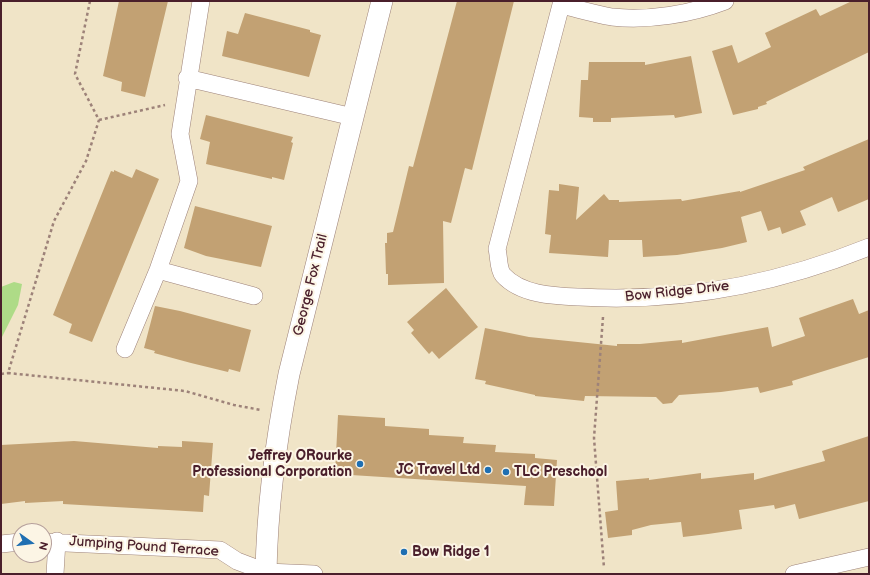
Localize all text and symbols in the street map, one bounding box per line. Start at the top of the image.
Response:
street label: George Fox Trail [290,232,332,338]
street label: Bow Ridge Drive [624,278,730,306]
place label: Jeffrey ORourke Professional Corporation [192,448,352,480]
marker: Jeffrey ORourke Professional Corporation [355,459,365,469]
place label: JC Travel Ltd [396,462,480,478]
place label: TLC Preschool [514,464,607,480]
marker: JC Travel Ltd [483,465,493,475]
marker: TLC Preschool [501,467,511,477]
north arrow [12,523,52,563]
street label: Jumping Pound Terrace [69,533,219,561]
text: N [36,540,50,551]
place label: Bow Ridge 1 [412,544,490,560]
marker: Bow Ridge 1 [399,547,409,557]

